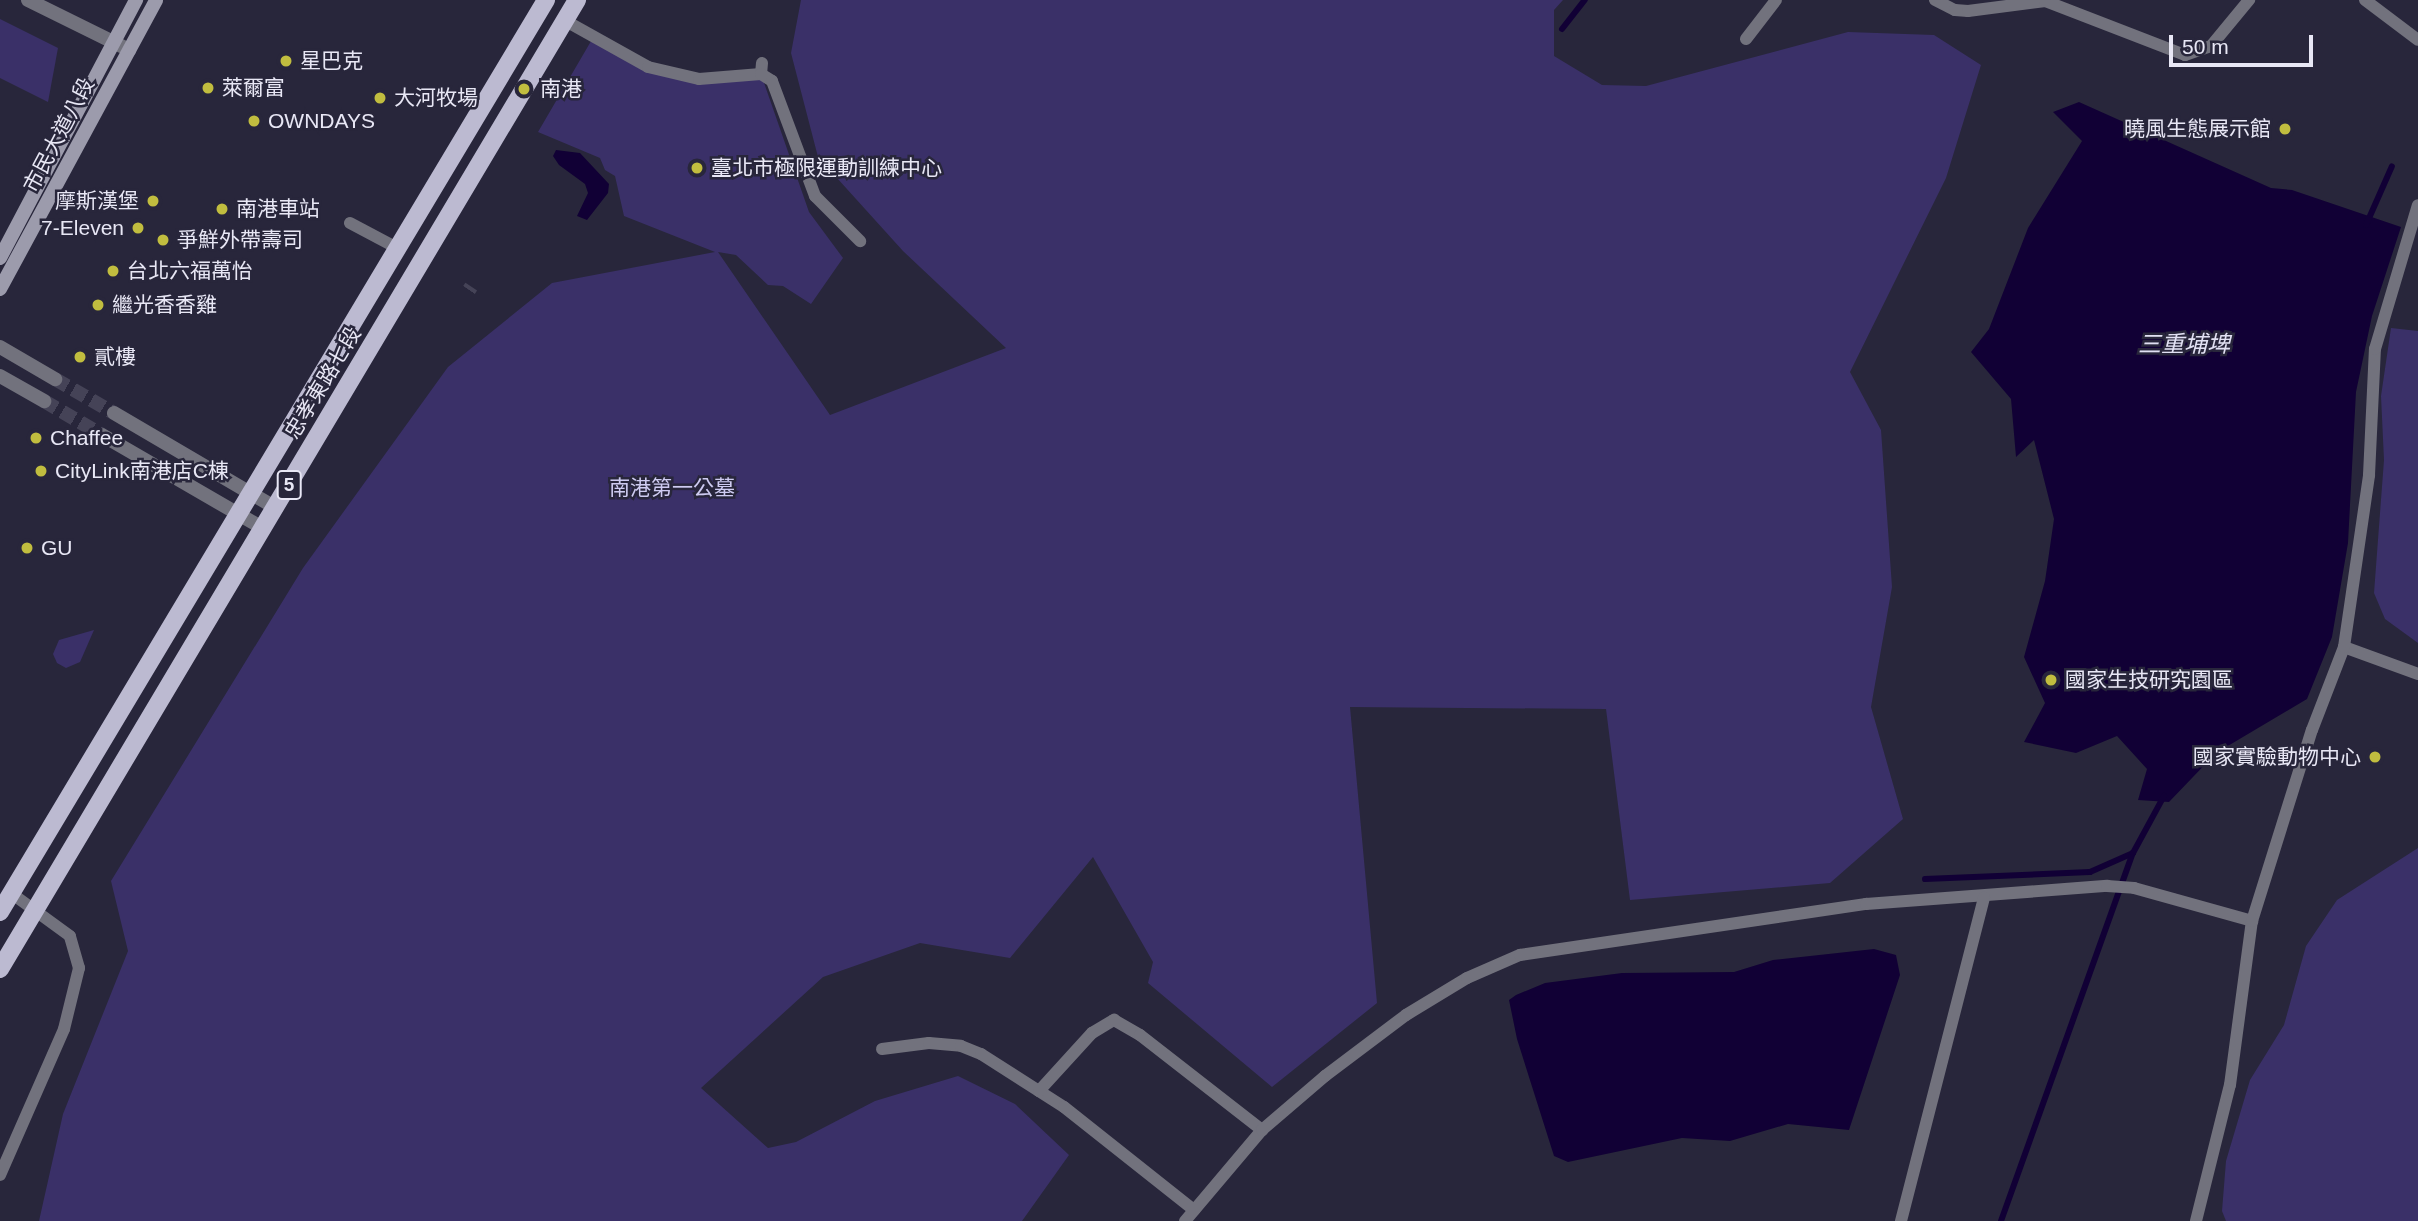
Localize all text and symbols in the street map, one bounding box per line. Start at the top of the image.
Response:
scale bar [2173,21,2316,65]
text: 50 m [2182,35,2229,58]
place label: 星巴克 [300,48,363,74]
marker: 星巴克 [278,53,294,69]
street label: 市民大道八段 [18,73,100,197]
place label: 萊爾富 [222,75,285,101]
place label: 南港 [540,76,582,102]
marker: 南港 [514,79,534,99]
marker: 萊爾富 [200,80,216,96]
place label: 大河牧場 [394,85,478,111]
marker: 大河牧場 [372,90,388,106]
place label: OWNDAYS [268,108,375,134]
marker: OWNDAYS [246,113,262,129]
place label: 曉風生態展示館 [2124,116,2271,142]
marker: 曉風生態展示館 [2277,121,2293,137]
place label: 臺北市極限運動訓練中心 [711,155,942,181]
marker: 臺北市極限運動訓練中心 [689,160,705,176]
place label: 摩斯漢堡 [55,188,139,214]
marker: 摩斯漢堡 [145,193,161,209]
place label: 南港車站 [236,196,320,222]
marker: 南港車站 [214,201,230,217]
place label: 7-Eleven [41,215,124,241]
marker: 7-Eleven [130,220,146,236]
place label: 爭鮮外帶壽司 [177,227,303,253]
marker: 爭鮮外帶壽司 [155,232,171,248]
place label: 台北六福萬怡 [127,258,253,284]
marker: 台北六福萬怡 [105,263,121,279]
place label: 繼光香香雞 [112,292,217,318]
marker: 繼光香香雞 [90,297,106,313]
street label: 忠孝東路七段 [280,323,366,443]
water label: 三重埔埤 [2138,330,2230,358]
place label: 貳樓 [94,344,136,370]
marker: 貳樓 [72,349,88,365]
place label: Chaffee [50,425,123,451]
marker: Chaffee [28,430,44,446]
place label: CityLink南港店C棟 [55,458,229,484]
marker: CityLink南港店C棟 [33,463,49,479]
road number: 5 [275,470,303,500]
park label: 南港第一公墓 [609,475,735,501]
place label: GU [41,535,72,561]
marker: GU [19,540,35,556]
place label: 國家生技研究園區 [2065,667,2233,693]
marker: 國家生技研究園區 [2043,672,2059,688]
place label: 國家實驗動物中心 [2193,744,2361,770]
marker: 國家實驗動物中心 [2367,749,2383,765]

